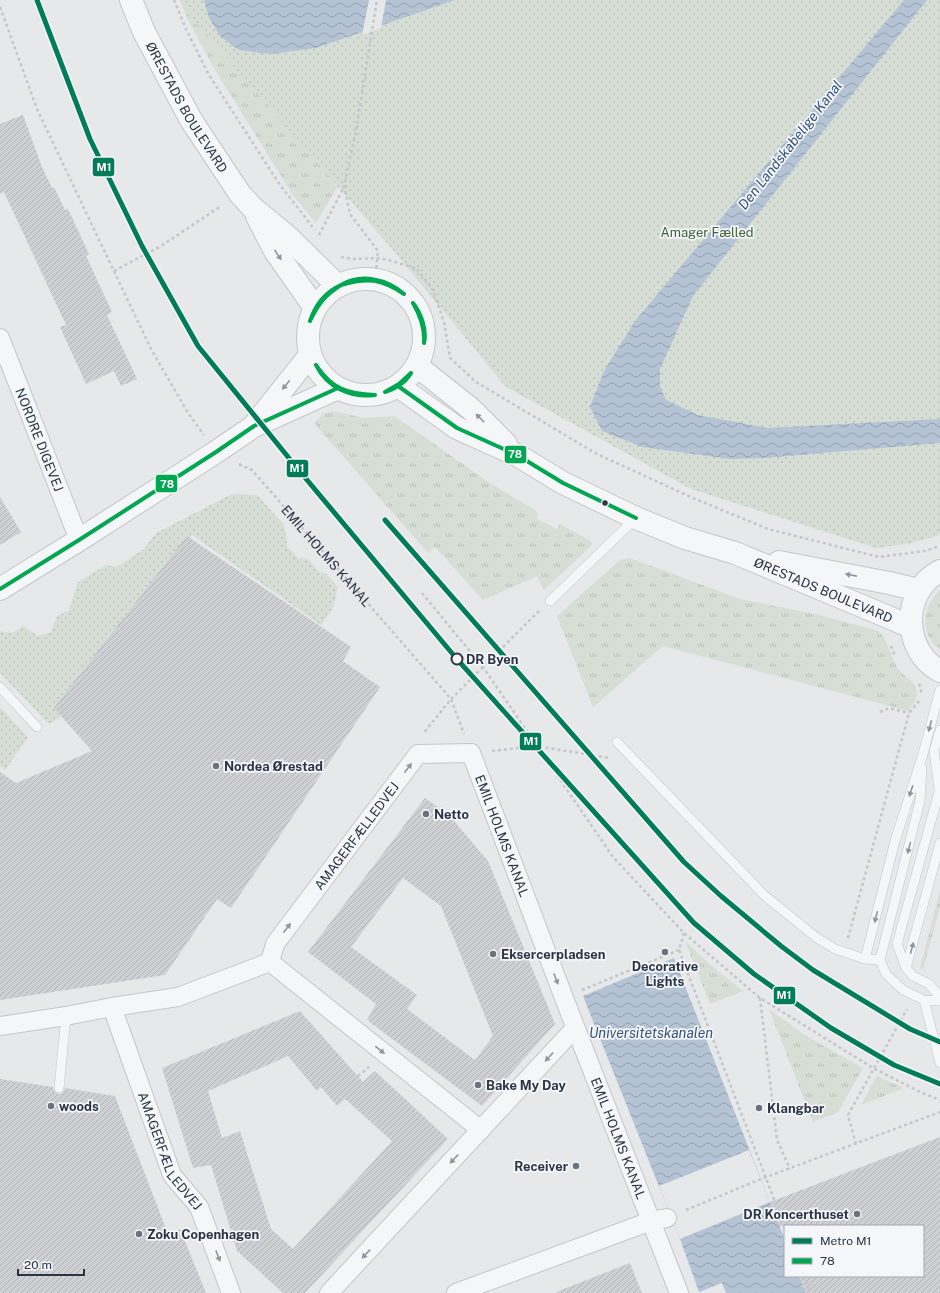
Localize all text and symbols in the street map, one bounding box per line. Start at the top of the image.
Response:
street label: ØRESTADS BOULEVARD [143,39,231,175]
water label: Den Landskabelige Kanal [735,77,845,213]
line badge: M1 [92,157,115,177]
text: M1 [97,161,111,173]
park label: Amager Fælled [660,225,754,240]
one-way arrow [274,250,282,260]
one-way arrow [282,380,290,391]
street label: NORDRE DIGEVEJ [13,386,67,493]
one-way arrow [475,413,484,422]
line badge: 78 [504,445,527,464]
text: 78 [508,448,522,460]
line badge: M1 [286,459,309,478]
text: M1 [290,462,304,474]
line badge: 78 [155,474,178,493]
text: 78 [160,478,174,490]
unlabelled marker [600,498,610,508]
street label: EMIL HOLMS KANAL [278,502,375,610]
street label: ØRESTADS BOULEVARD [752,554,895,626]
one-way arrow [845,572,857,578]
marker: DR Byen [450,652,464,666]
place label: DR Byen [466,652,519,667]
one-way arrow [927,719,933,732]
line badge: M1 [519,732,542,751]
text: M1 [524,735,538,747]
place label: Nordea Ørestad [224,759,323,774]
marker: Nordea Ørestad [211,761,221,771]
one-way arrow [404,763,412,774]
street label: EMIL HOLMS KANAL [472,773,532,899]
street label: AMAGERFÆLLEDVEJ [311,779,402,893]
one-way arrow [908,786,914,798]
place label: Netto [434,807,469,822]
marker: Netto [421,809,431,819]
one-way arrow [906,842,912,854]
one-way arrow [872,910,878,923]
one-way arrow [283,922,291,933]
one-way arrow [909,941,915,953]
place label: Eksercerpladsen [501,947,606,962]
marker: Decorative Lights [660,947,670,957]
marker: Eksercerpladsen [488,949,498,959]
place label: Decorative Lights [632,959,698,989]
one-way arrow [554,973,560,985]
line badge: M1 [773,986,796,1005]
text: M1 [777,989,791,1001]
water label: Universitetskanalen [589,1025,713,1041]
one-way arrow [375,1045,385,1054]
one-way arrow [544,1052,554,1062]
street label: EMIL HOLMS KANAL [588,1075,649,1201]
place label: Bake My Day [486,1078,566,1093]
marker: Bake My Day [473,1080,483,1090]
street label: AMAGERFÆLLEDVEJ [135,1090,205,1213]
place label: woods [59,1099,99,1114]
marker: woods [46,1101,56,1111]
place label: Klangbar [767,1101,825,1116]
marker: Klangbar [754,1103,764,1113]
one-way arrow [450,1154,459,1164]
place label: Receiver [514,1159,569,1174]
marker: Receiver [571,1161,581,1171]
place label: DR Koncerthuset [743,1207,849,1222]
marker: DR Koncerthuset [852,1209,862,1219]
legend [784,1225,924,1277]
place label: Zoku Copenhagen [147,1227,259,1242]
marker: Zoku Copenhagen [134,1229,144,1239]
text: Metro M1 [820,1234,871,1248]
one-way arrow [361,1249,371,1259]
scale bar [18,1251,84,1277]
one-way arrow [215,1251,221,1263]
text: 78 [820,1254,835,1268]
text: 20 m [24,1258,52,1272]

